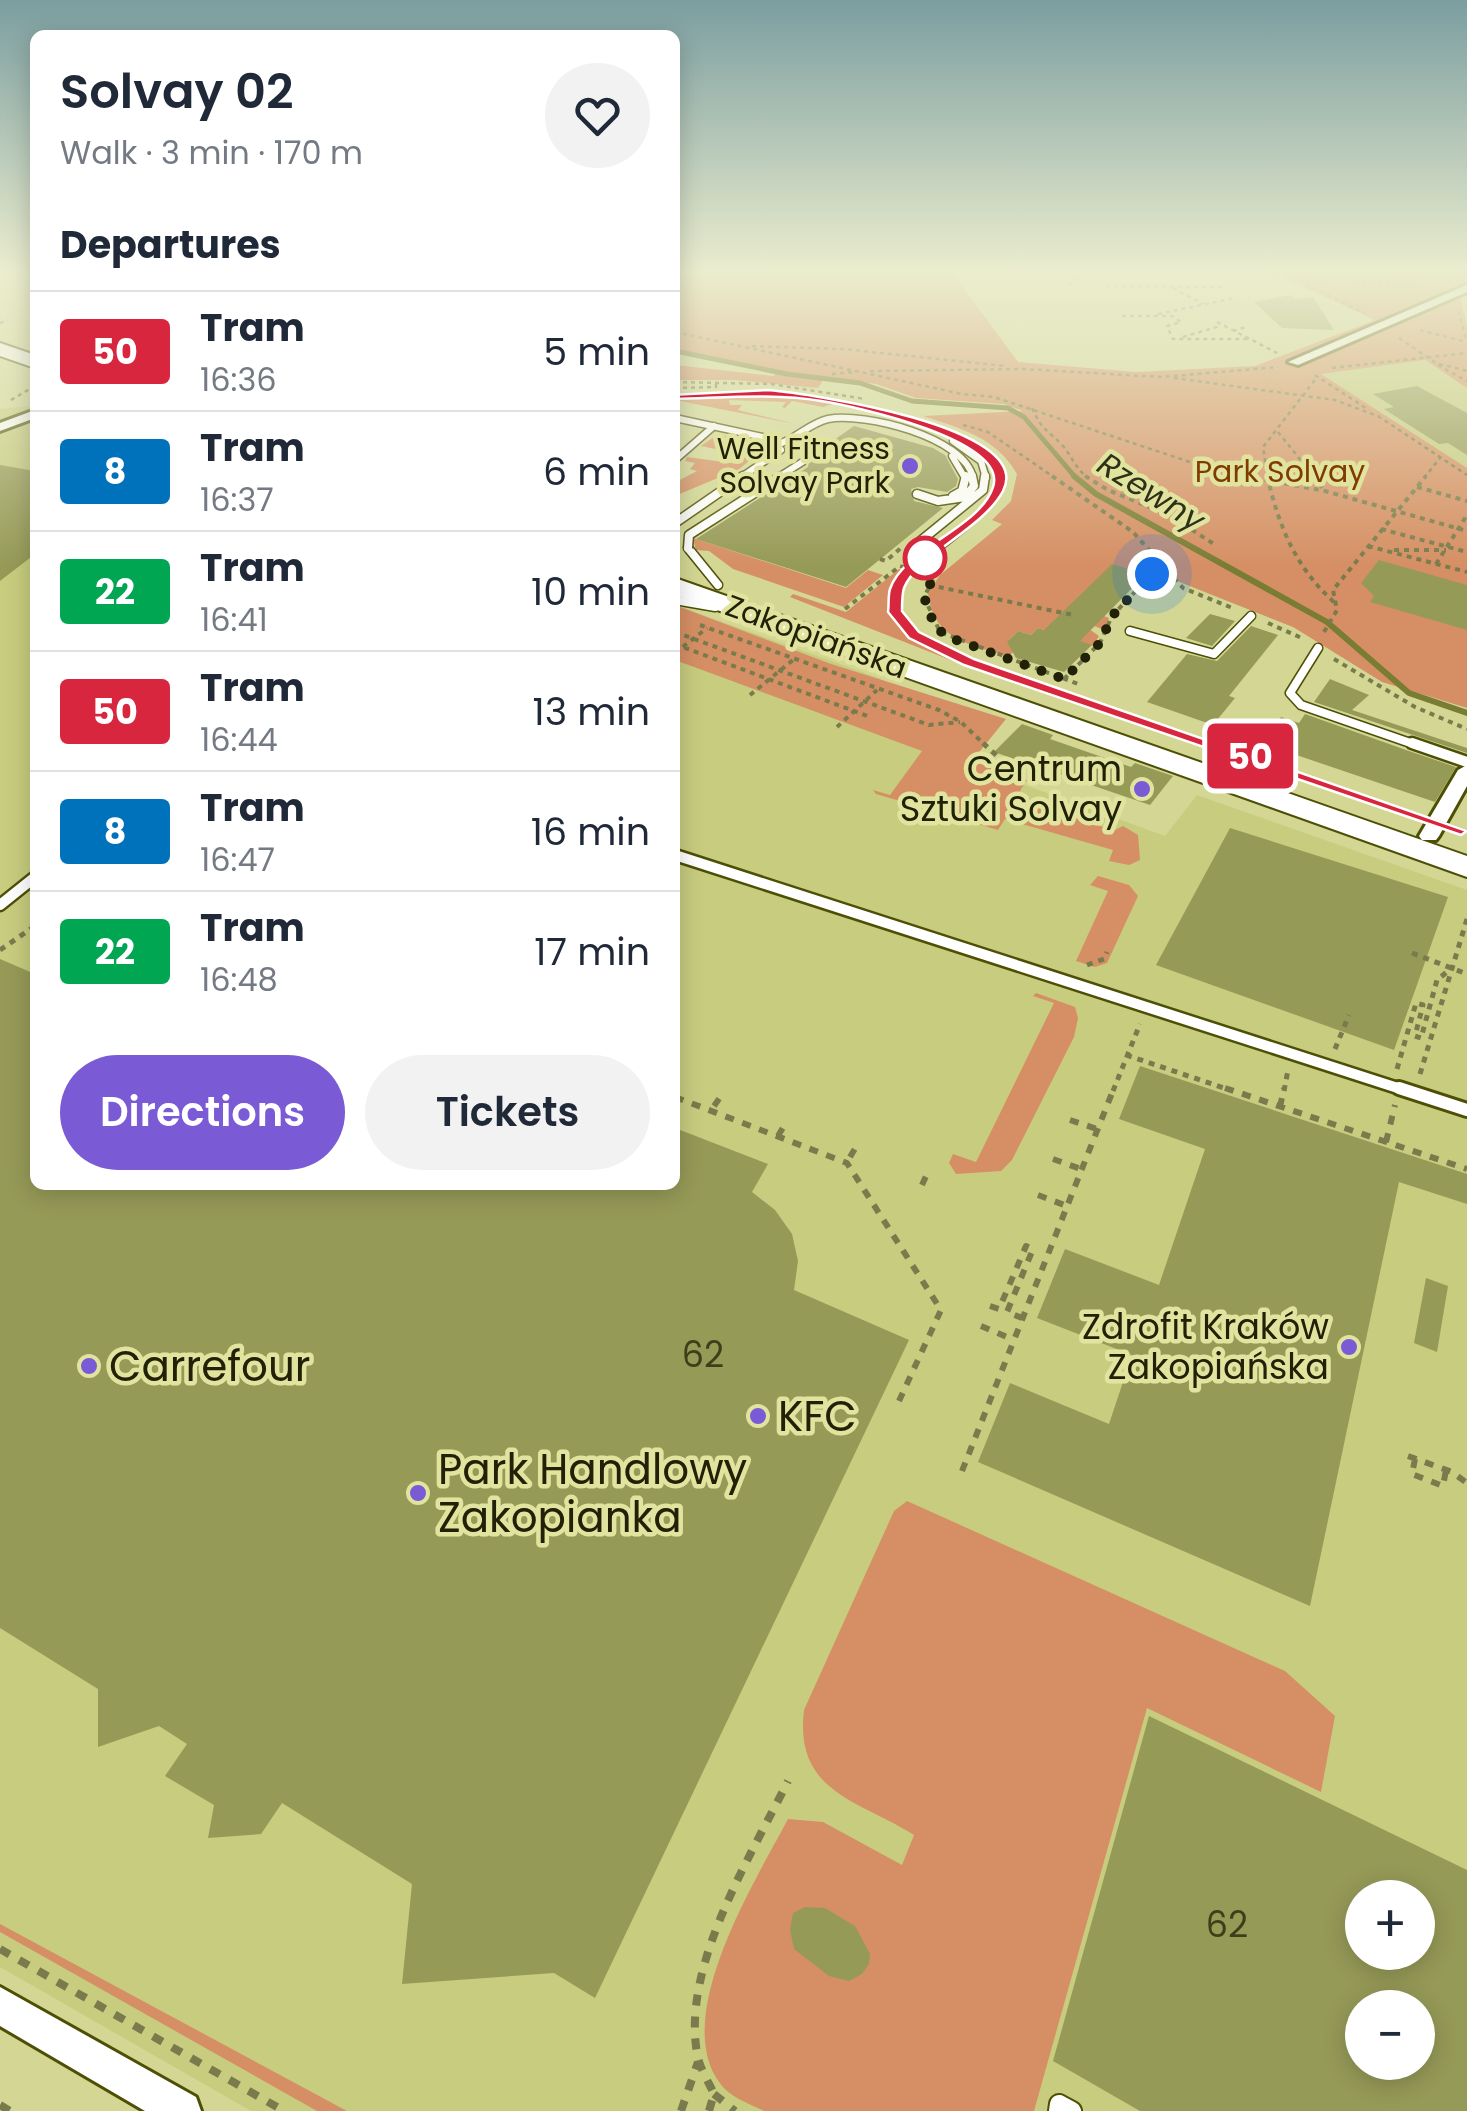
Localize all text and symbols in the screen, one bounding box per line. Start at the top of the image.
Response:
text: Solvay 02 [60,58,294,125]
button: heart [545,63,650,168]
text: Walk · 3 min · 170 m [60,130,363,175]
text: Departures [60,218,281,271]
text: Tram [200,301,305,354]
text: 5 min [543,325,650,378]
text: 50 [92,327,138,376]
text: 16:36 [200,357,277,402]
text: Tram [200,421,305,474]
place label: Well Fitness Solvay Park [717,427,891,504]
water label: Rzewny [1089,441,1215,543]
text: 6 min [543,445,650,498]
text: 8 [104,447,126,496]
park label: Park Solvay [1195,450,1365,493]
marker: Well Fitness Solvay Park [899,455,921,477]
text: 16:37 [200,477,274,522]
unlabelled marker [904,537,946,579]
text: Tram [200,541,305,594]
your location [1127,549,1177,599]
text: 10 min [531,565,650,618]
text: 22 [95,567,135,616]
street label: Zakopiańska [720,584,913,689]
text: 16:41 [200,597,268,642]
text: Tram [200,661,305,714]
text: 13 min [533,685,650,738]
text: 50 [92,687,138,736]
text: 16:44 [200,717,278,762]
line badge: 50 [1205,724,1295,788]
text: 50 [1227,732,1273,781]
place label: Centrum Sztuki Solvay [900,744,1122,833]
marker: Centrum Sztuki Solvay [1131,778,1153,800]
text: Tram [200,781,305,834]
text: 16 min [531,805,650,858]
text: 8 [104,807,126,856]
text: 16:47 [200,837,275,882]
text: Tram [200,901,305,954]
text: 17 min [534,925,650,978]
text: 22 [95,927,135,976]
text: 16:48 [200,957,278,1002]
button: Directions [60,1055,345,1170]
button: Tickets [365,1055,650,1170]
place label: Zdrofit Kraków Zakopiańska [1082,1302,1329,1391]
house number: 62 [682,1330,724,1379]
marker: Zdrofit Kraków Zakopiańska [1338,1336,1360,1358]
place label: Carrefour [109,1337,310,1396]
marker: Carrefour [78,1355,100,1377]
place label: KFC [778,1387,857,1446]
marker: KFC [747,1405,769,1427]
place label: Park Handlowy Zakopianka [438,1440,748,1547]
marker: Park Handlowy Zakopianka [407,1482,429,1504]
map controls [1345,1880,1435,2080]
button: + [1345,1880,1435,1970]
house number: 62 [1206,1900,1248,1949]
button: − [1345,1990,1435,2080]

